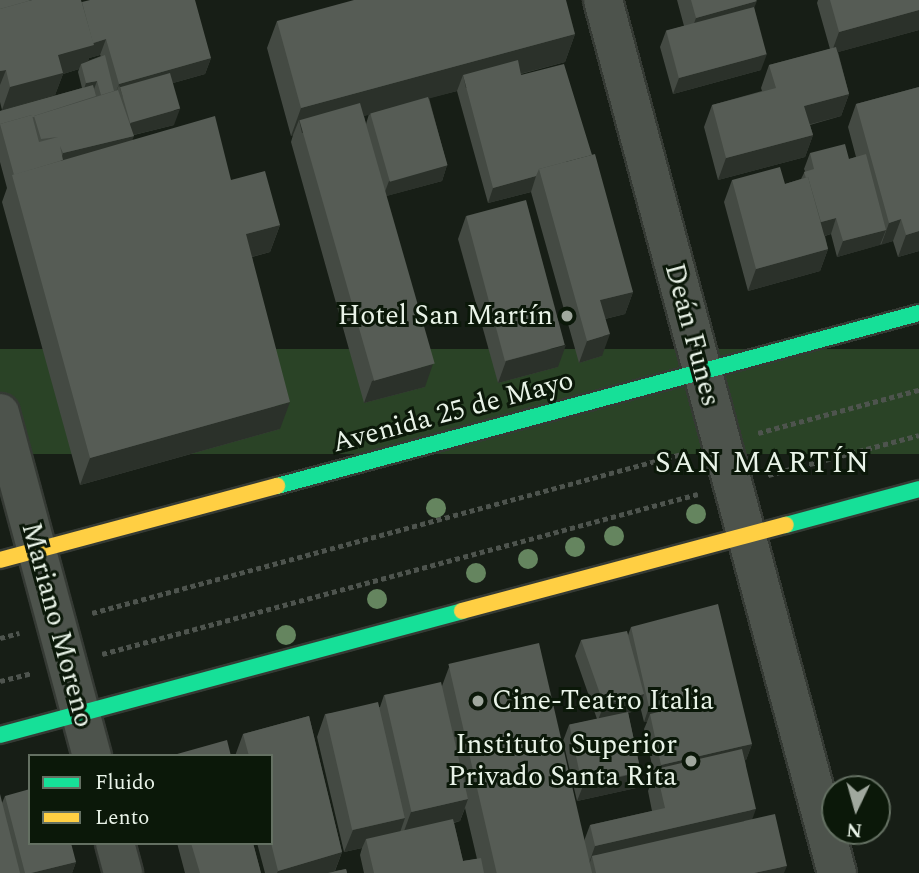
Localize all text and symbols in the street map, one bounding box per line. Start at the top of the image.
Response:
street label: Deán Funes [657,260,727,410]
place label: Hotel San Martín [337,299,553,333]
marker: Hotel San Martín [559,308,575,324]
street label: Avenida 25 de Mayo [329,364,577,460]
district label: SAN MARTÍN [656,445,870,481]
street label: Mariano Moreno [14,519,100,731]
place label: Cine-Teatro Italia [492,684,714,718]
marker: Cine-Teatro Italia [470,693,486,709]
place label: Instituto Superior Privado Santa Rita [448,728,677,794]
marker: Instituto Superior Privado Santa Rita [683,753,699,769]
legend [28,754,273,845]
text: Fluido [95,767,155,799]
north arrow [821,775,891,845]
text: Lento [95,802,149,834]
text: N [845,814,863,845]

